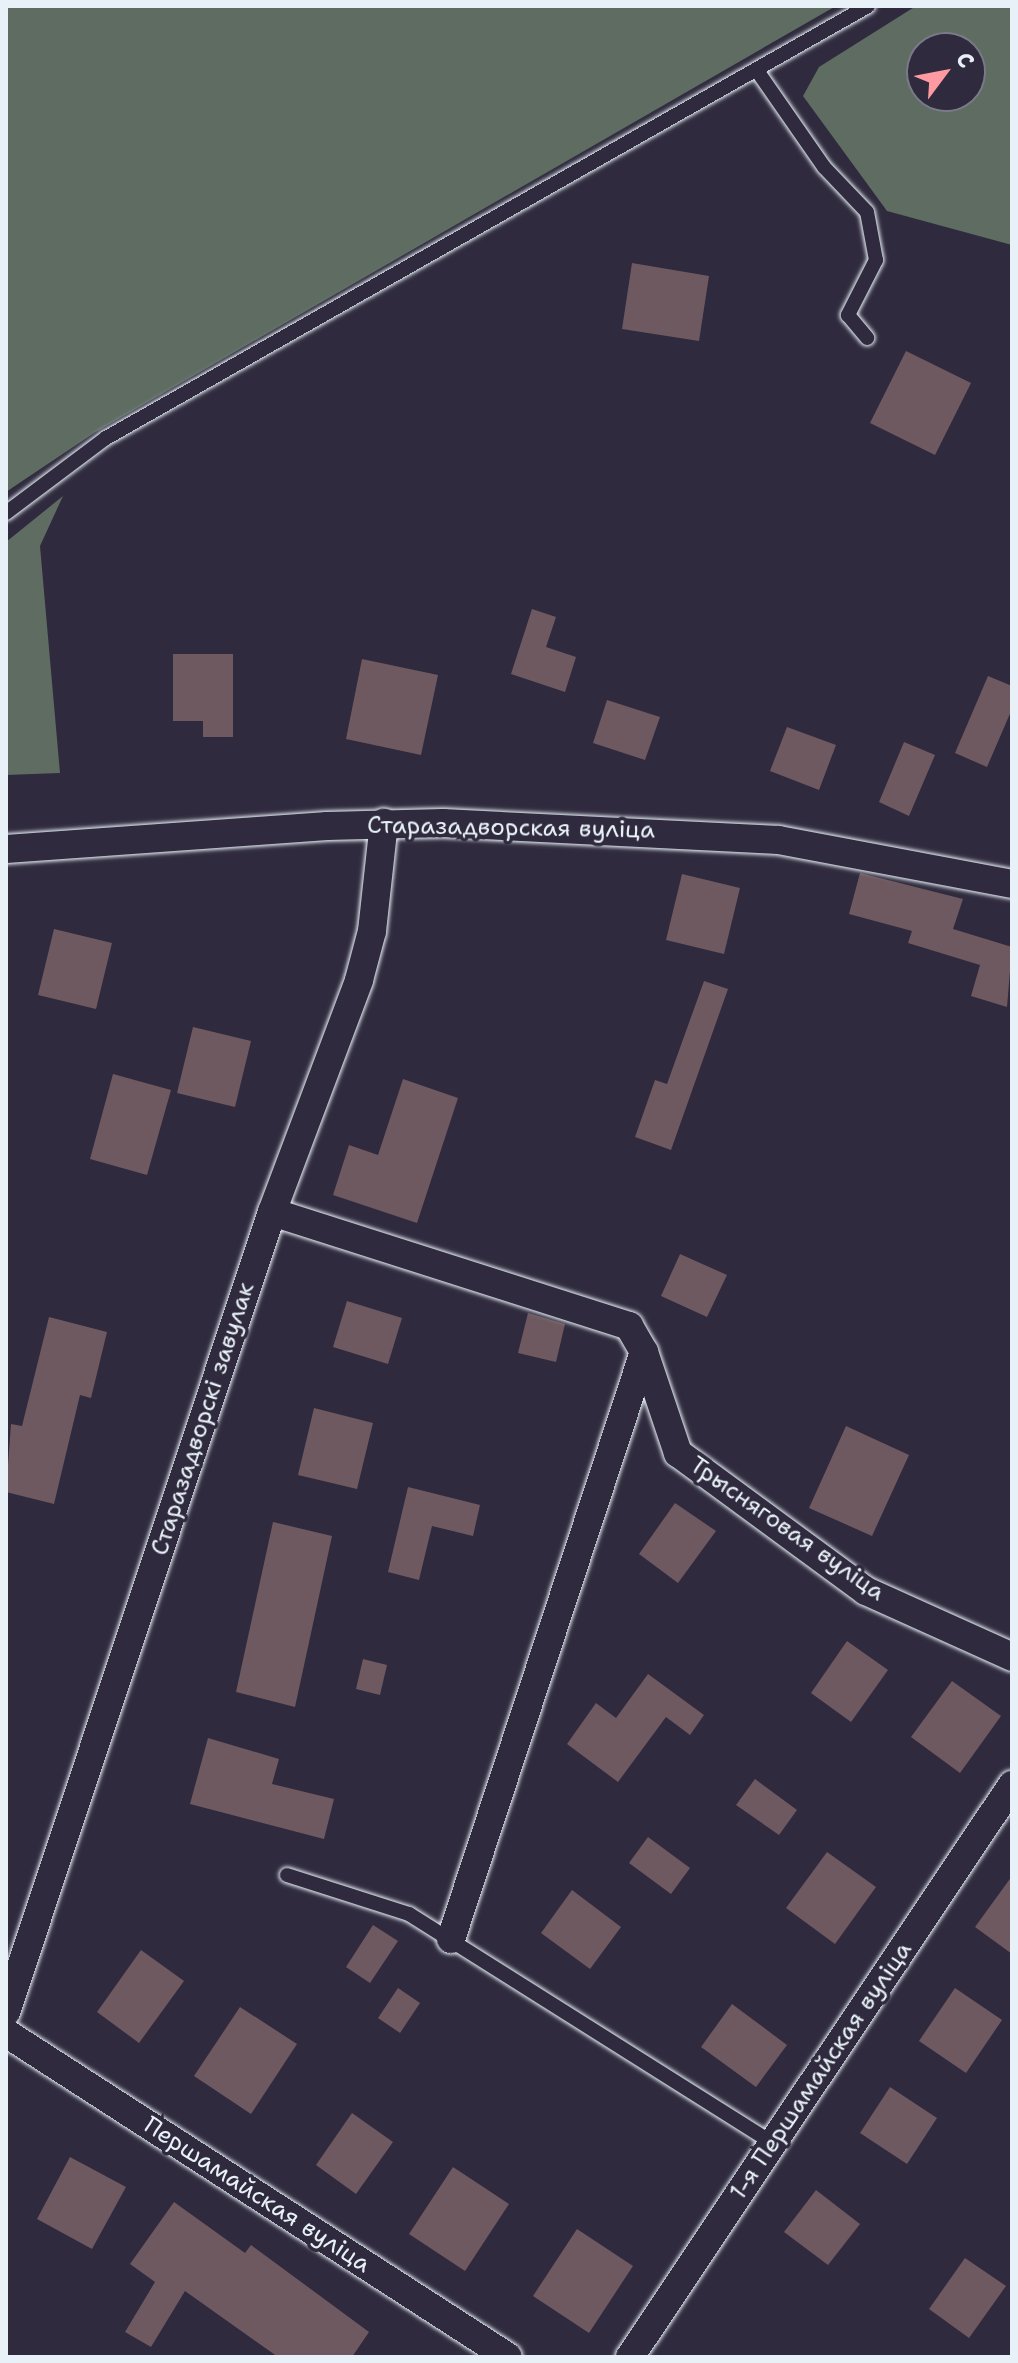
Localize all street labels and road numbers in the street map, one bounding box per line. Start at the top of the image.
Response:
street label: Старазадворская вуліца [367,811,655,845]
street label: Старазадворскі завулак [145,1279,261,1559]
street label: Трысняговая вуліца [684,1451,890,1607]
street label: 1-я Першамайская вуліца [724,1937,918,2205]
street label: Першамайская вуліца [138,2111,376,2279]

